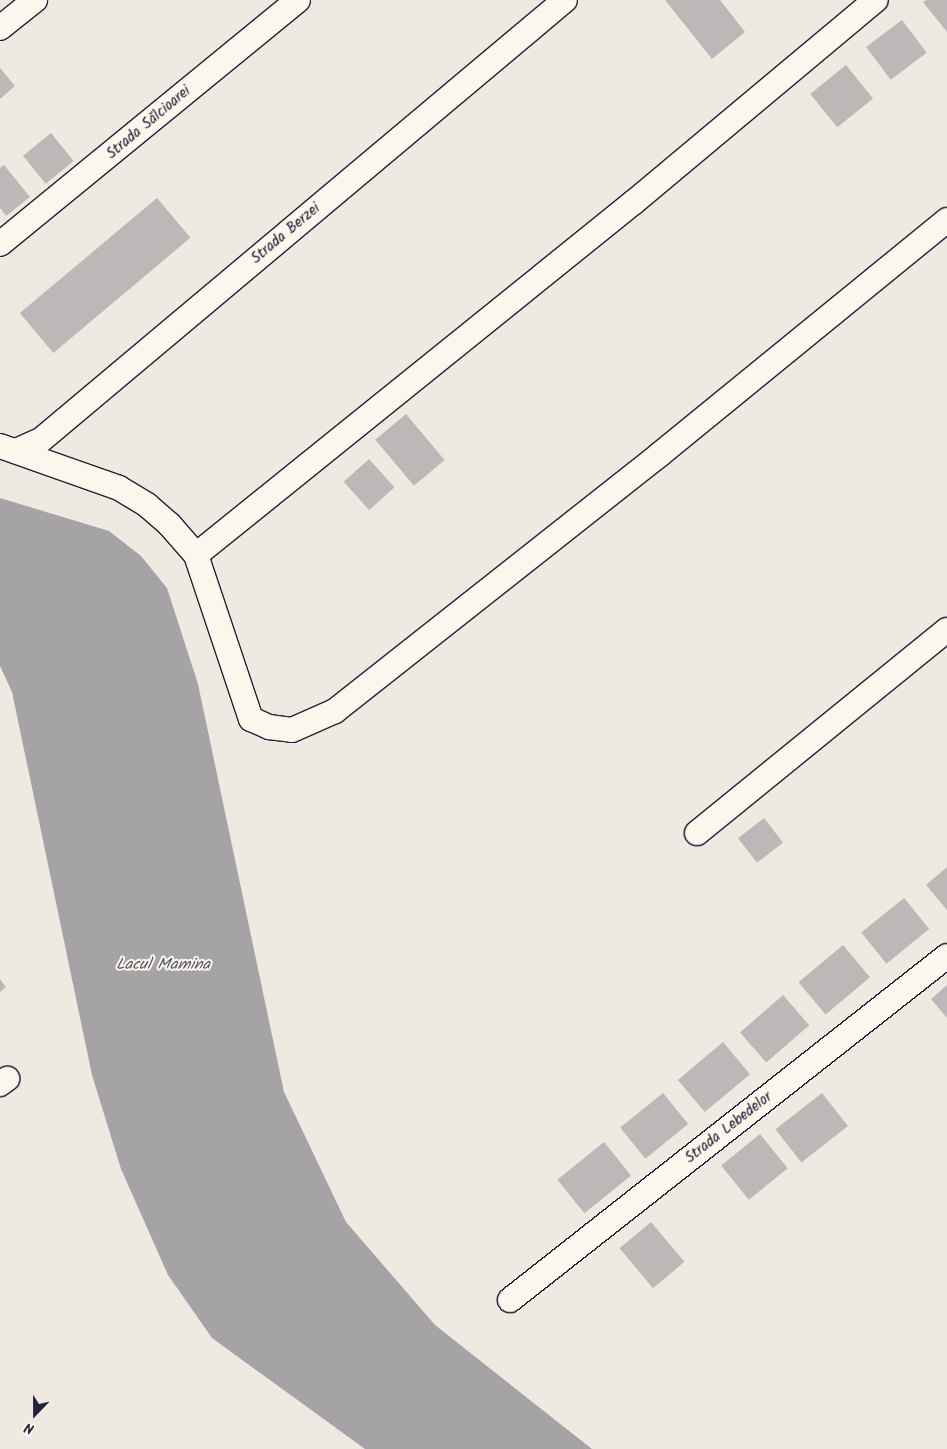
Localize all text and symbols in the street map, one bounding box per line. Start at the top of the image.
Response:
street label: Strada Sălcioarei [103,83,195,163]
street label: Strada Berzei [248,200,324,268]
water label: Lacul Mamina [116,955,210,975]
street label: Strada Lebedelor [682,1088,776,1168]
north arrow [10,1389,60,1439]
text: N [21,1416,38,1440]

